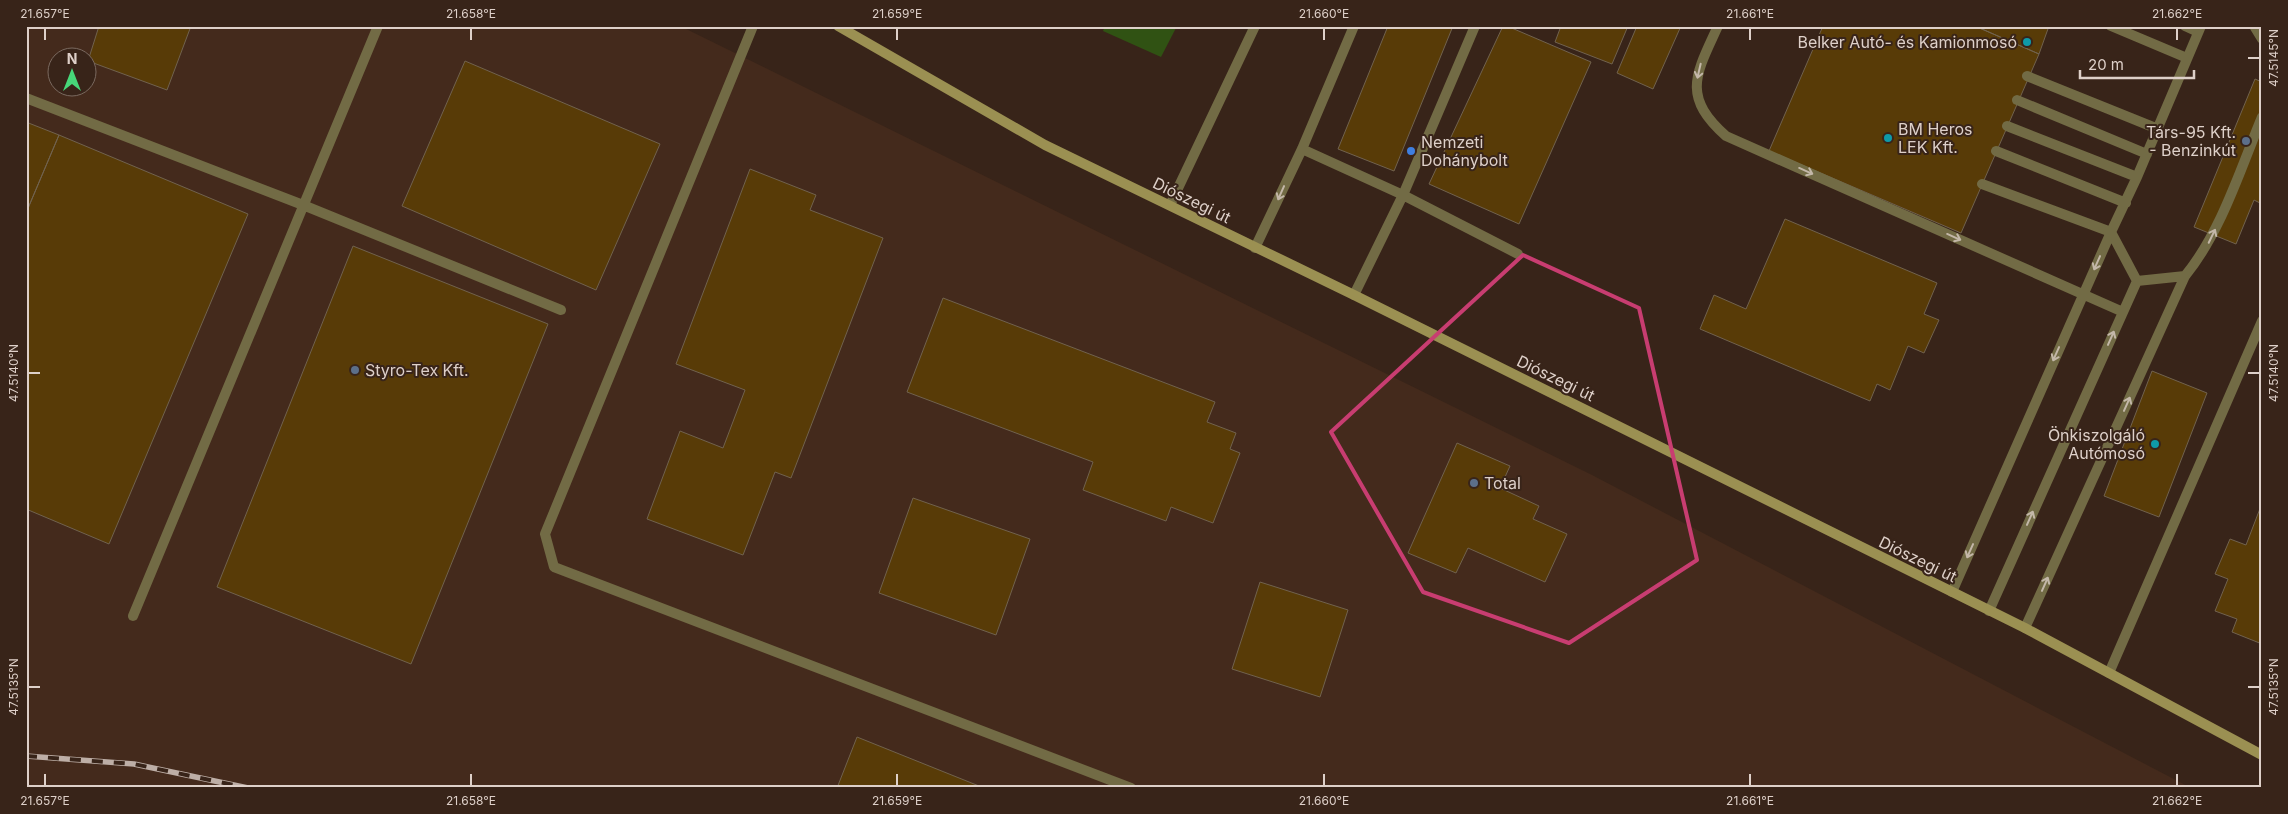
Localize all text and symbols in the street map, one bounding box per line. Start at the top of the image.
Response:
text: 21.657°E [20,6,70,21]
text: 21.658°E [446,6,496,21]
text: 21.659°E [872,6,922,21]
text: 21.660°E [1299,6,1349,21]
text: 21.661°E [1726,6,1774,21]
text: 21.662°E [2152,6,2202,21]
text: 47.5145°N [2266,29,2281,87]
place label: Belker Autó- és Kamionmosó [1797,32,2017,52]
marker: Belker Autó- és Kamionmosó [2021,36,2033,48]
north arrow [48,48,98,98]
scale bar [2080,48,2194,80]
text: N [67,50,77,67]
text: 20 m [2088,55,2124,74]
one-way arrow [1694,63,1703,79]
place label: BM Heros LEK Kft. [1898,119,1972,157]
place label: Társ-95 Kft. - Benzinkút [2146,122,2236,160]
place label: Nemzeti Dohánybolt [1421,132,1508,170]
marker: BM Heros LEK Kft. [1882,132,1894,144]
marker: Társ-95 Kft. - Benzinkút [2240,135,2252,147]
marker: Nemzeti Dohánybolt [1405,145,1417,157]
one-way arrow [1798,167,1813,177]
street label: Diószegi út [1150,173,1234,227]
one-way arrow [1276,185,1285,200]
one-way arrow [2208,229,2217,244]
one-way arrow [1946,233,1961,242]
one-way arrow [2091,255,2101,270]
one-way arrow [2106,331,2116,346]
text: 47.5140°N [6,344,21,402]
text: 47.5140°N [2266,344,2281,402]
one-way arrow [2051,346,2061,361]
street label: Diószegi út [1514,351,1598,405]
place label: Styro-Tex Kft. [365,360,469,380]
marker: Styro-Tex Kft. [349,364,361,376]
one-way arrow [2123,397,2133,412]
place label: Önkiszolgáló Autómosó [2048,425,2145,463]
marker: Önkiszolgáló Autómosó [2149,438,2161,450]
place label: Total [1484,473,1521,493]
marker: Total [1468,477,1480,489]
one-way arrow [2026,511,2036,526]
street label: Diószegi út [1876,532,1960,586]
one-way arrow [1965,543,1975,558]
one-way arrow [2041,577,2051,592]
text: 47.5135°N [6,658,21,716]
text: 47.5135°N [2266,658,2281,716]
text: 21.657°E [20,793,70,808]
text: 21.658°E [446,793,496,808]
text: 21.659°E [872,793,922,808]
text: 21.660°E [1299,793,1349,808]
text: 21.661°E [1726,793,1774,808]
text: 21.662°E [2152,793,2202,808]

